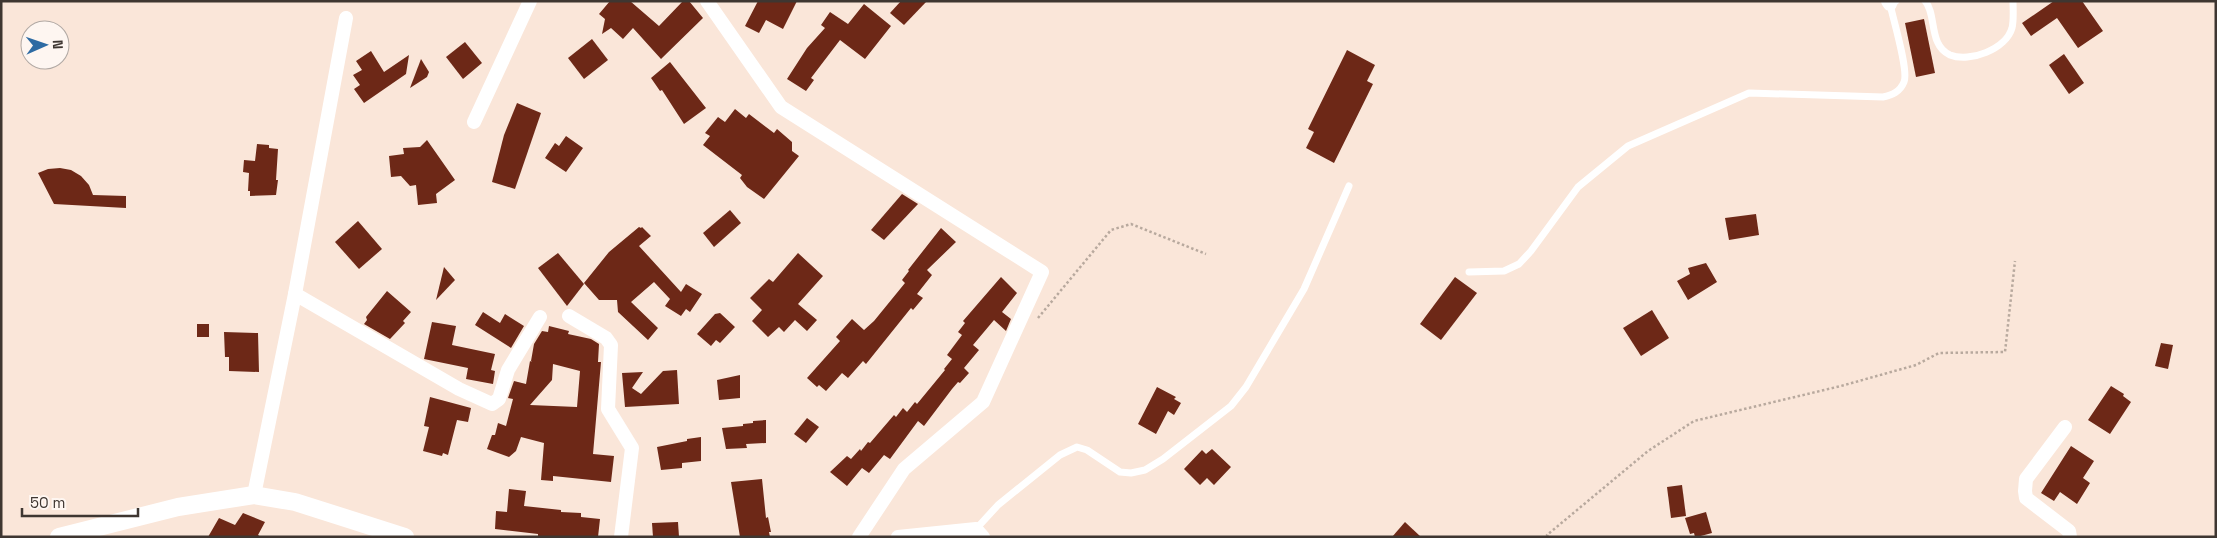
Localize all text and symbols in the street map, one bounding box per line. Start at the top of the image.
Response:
north arrow [20,20,70,70]
text: N [49,40,67,50]
scale bar [22,486,139,518]
text: 50 m [30,493,65,512]

